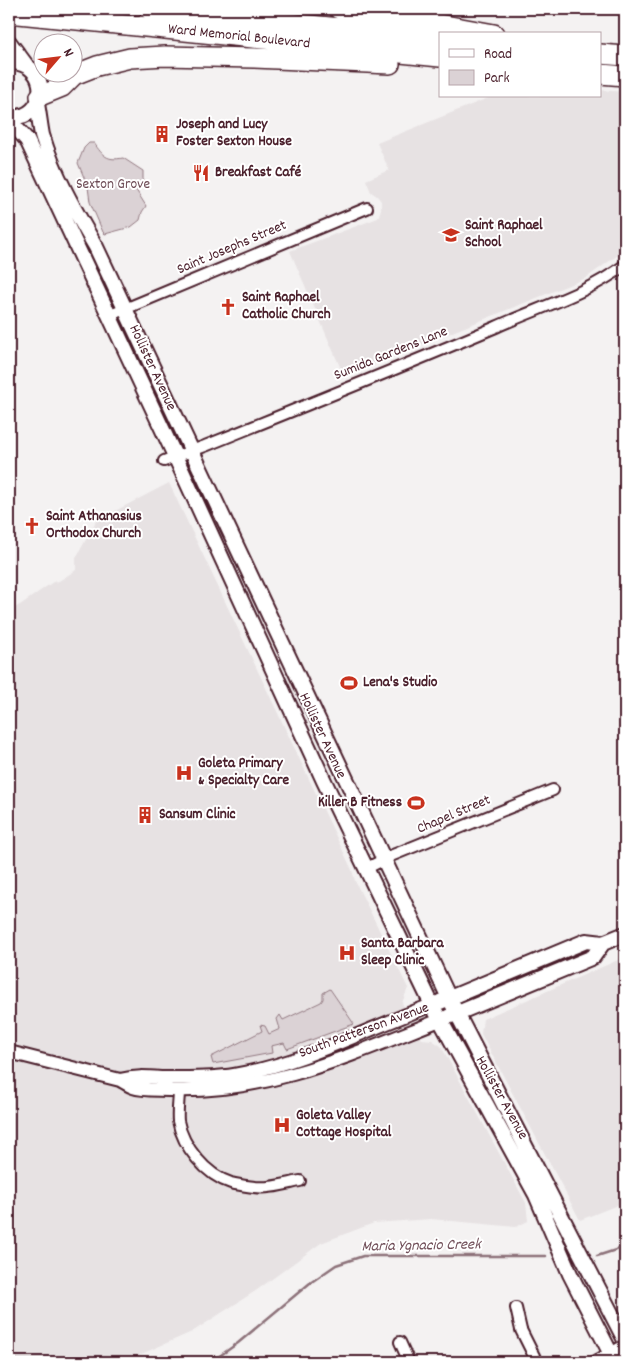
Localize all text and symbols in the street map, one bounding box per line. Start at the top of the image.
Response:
street label: Ward Memorial Boulevard [167,19,311,55]
north arrow [32,32,82,82]
legend [439,32,602,98]
text: Road [484,44,512,66]
text: N [57,45,78,61]
text: Park [484,68,510,90]
place label: Joseph and Lucy Foster Sexton House [176,114,292,153]
building icon: Joseph and Lucy Foster Sexton House [152,124,172,144]
place label: Breakfast Café [215,162,302,184]
restaurant icon: Breakfast Café [191,163,211,183]
park label: Sexton Grove [76,174,150,196]
street label: Saint Josephs Street [174,215,291,281]
place label: Saint Raphael School [465,215,543,254]
school or university icon: Saint Raphael School [441,225,461,245]
place label: Saint Raphael Catholic Church [242,287,331,326]
church icon: Saint Raphael Catholic Church [218,297,238,317]
street label: Hollister Avenue [122,321,182,415]
street label: Sumida Gardens Lane [331,321,452,387]
place label: Saint Athanasius Orthodox Church [46,506,142,545]
church icon: Saint Athanasius Orthodox Church [22,516,42,536]
place label: Lena's Studio [363,672,438,694]
sports icon: Lena's Studio [339,673,359,693]
street label: Hollister Avenue [292,689,352,783]
place label: Goleta Primary & Specialty Care [198,753,290,792]
hospital icon: Goleta Primary & Specialty Care [174,763,194,783]
street label: Chapel Street [414,789,495,840]
place label: Killer B Fitness [318,792,402,814]
sports icon: Killer B Fitness [406,793,426,813]
place label: Sansum Clinic [159,804,236,826]
building icon: Sansum Clinic [135,805,155,825]
place label: Santa Barbara Sleep Clinic [361,933,444,972]
hospital icon: Santa Barbara Sleep Clinic [337,943,357,963]
street label: South Patterson Avenue [296,997,433,1065]
street label: Hollister Avenue [469,1052,533,1144]
place label: Goleta Valley Cottage Hospital [296,1105,392,1144]
hospital icon: Goleta Valley Cottage Hospital [272,1115,292,1135]
water label: Maria Ygnacio Creek [361,1233,482,1259]

